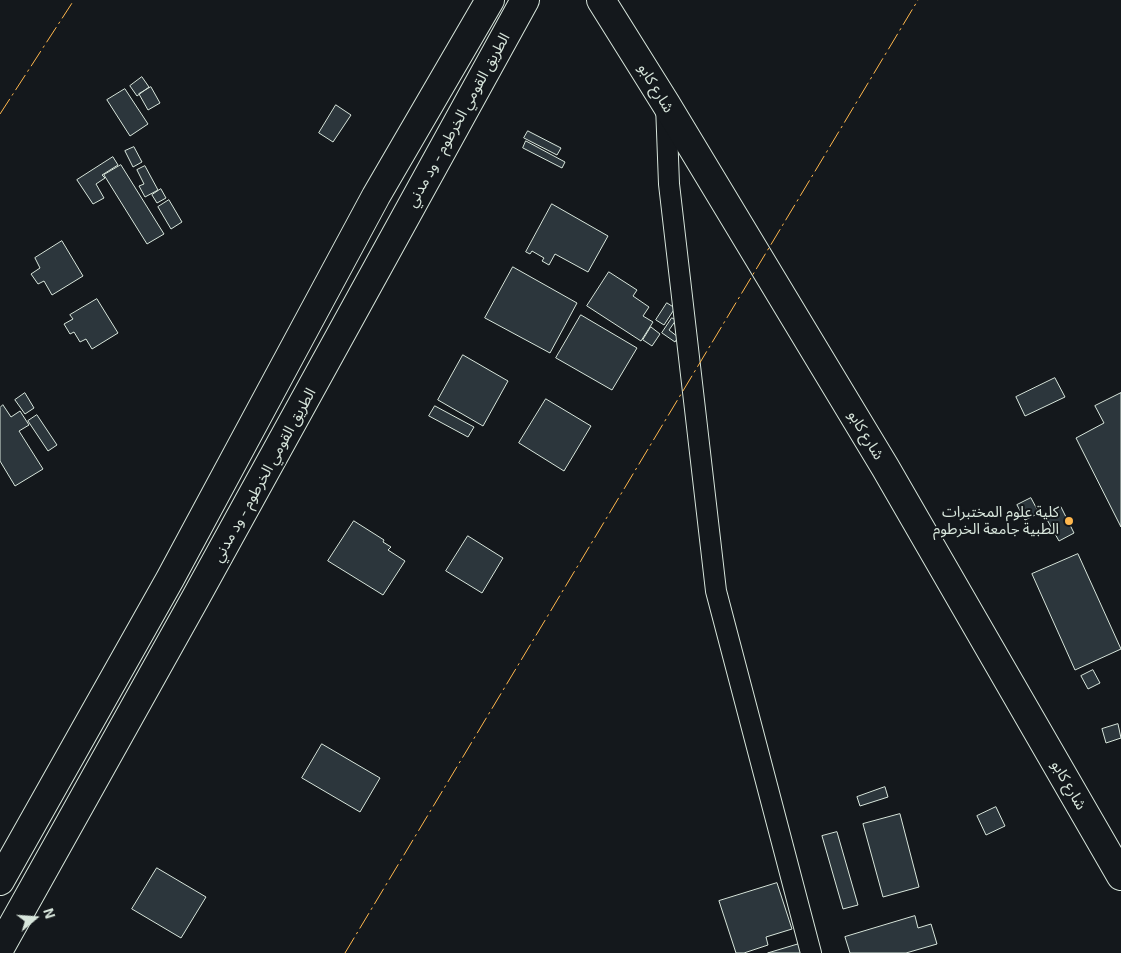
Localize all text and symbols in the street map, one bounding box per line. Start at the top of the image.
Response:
street label: الطريق القومي الخرطوم - ود مدني [403,30,513,210]
street label: شارع كابو [634,60,678,116]
street label: الطريق القومي الخرطوم - ود مدني [209,385,319,565]
street label: شارع كابو [844,407,888,463]
place label: كلية علوم المختبرات الطبية جامعة الخرطوم [933,503,1059,538]
marker: كلية علوم المختبرات الطبية جامعة الخرطوم [1063,515,1075,527]
street label: شارع كابو [1048,757,1090,813]
north arrow [10,893,60,943]
text: N [40,906,59,921]

